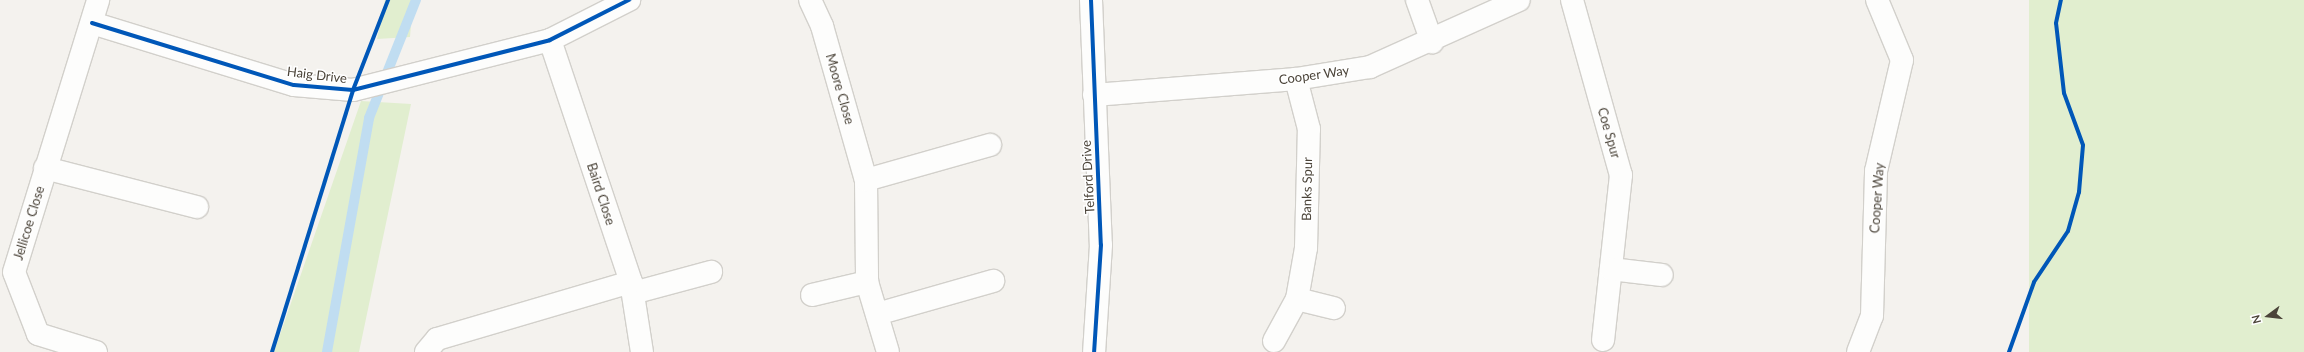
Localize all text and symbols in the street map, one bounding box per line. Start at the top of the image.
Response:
street label: Moore Close [822,52,858,126]
street label: Cooper Way [1278,62,1350,88]
street label: Haig Drive [286,64,348,86]
street label: Coe Spur [1594,106,1624,160]
street label: Telford Drive [1078,140,1098,214]
street label: Banks Spur [1299,157,1315,221]
street label: Baird Close [584,161,618,227]
street label: Cooper Way [1867,162,1887,234]
street label: Jellicoe Close [10,184,48,262]
north arrow [2248,296,2288,336]
text: N [2249,313,2263,325]

